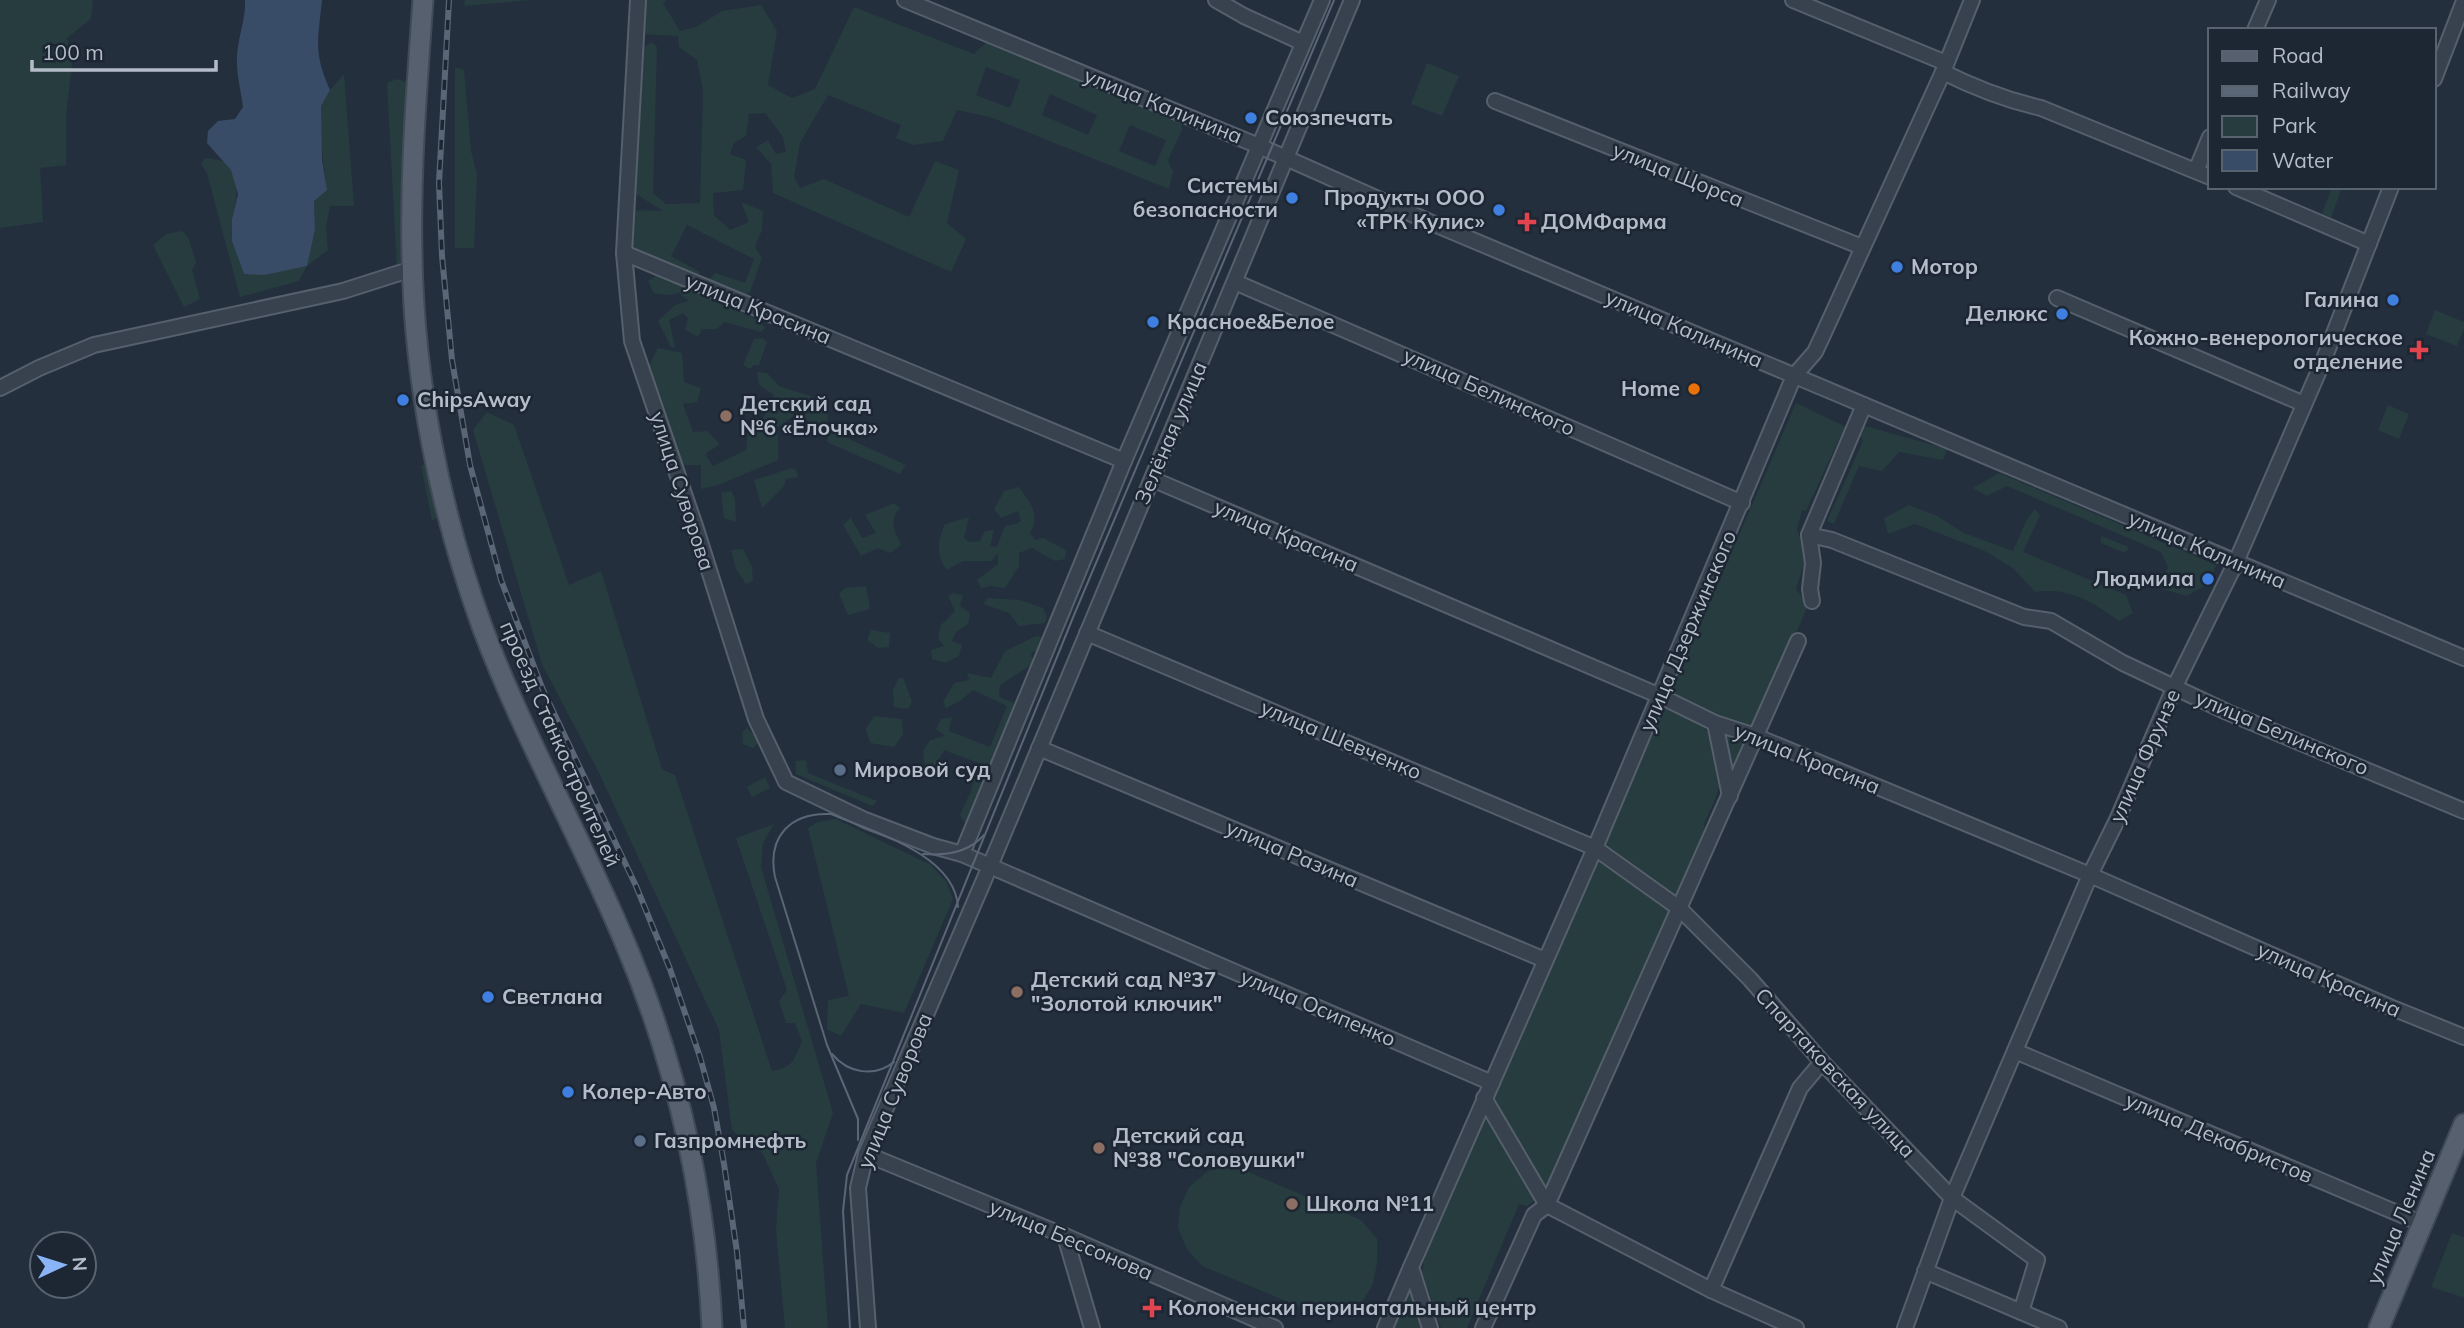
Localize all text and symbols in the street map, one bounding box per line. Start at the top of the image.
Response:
scale bar [32,28,215,72]
legend [2208,28,2436,189]
text: 100 m [42,39,104,65]
text: Road [2272,42,2323,68]
street label: улица Калинина [1080,61,1246,149]
text: Railway [2272,77,2351,103]
place label: Союзпечать [1265,104,1393,130]
marker: Союзпечать [1243,110,1259,126]
text: Park [2272,112,2316,138]
street label: улица Щорса [1609,136,1748,212]
text: Water [2272,147,2333,173]
place label: Системы безопасности [1133,172,1278,222]
place label: Продукты ООО «ТРК Кулис» [1324,184,1485,234]
marker: Системы безопасности [1284,190,1300,206]
marker: Продукты ООО «ТРК Кулис» [1491,202,1507,218]
place label: ДОМФарма [1541,208,1667,234]
marker: ДОМФарма [1519,214,1535,230]
place label: Мотор [1911,253,1978,279]
marker: Мотор [1889,259,1905,275]
street label: улица Красина [682,267,835,349]
street label: улица Калинина [1602,283,1767,373]
place label: Галина [2304,286,2379,312]
marker: Галина [2385,292,2401,308]
place label: Делюкс [1966,300,2048,326]
marker: Делюкс [2054,306,2070,322]
place label: Красное&Белое [1167,308,1335,334]
marker: Красное&Белое [1145,314,1161,330]
place label: Кожно-венерологическое отделение [2129,324,2403,374]
marker: Кожно-венерологическое отделение [2409,340,2429,360]
street label: улица Белинского [1399,341,1579,441]
street label: Зелёная улица [1128,357,1212,508]
place label: Home [1621,375,1680,401]
marker: Home [1686,381,1702,397]
place label: ChipsAway [417,386,531,412]
place label: Детский сад №6 «Ёлочка» [740,390,878,440]
marker: ChipsAway [395,392,411,408]
street label: улица Суворова [645,408,721,573]
marker: Детский сад №6 «Ёлочка» [718,408,734,424]
street label: улица Красина [1210,493,1363,577]
street label: улица Калинина [2125,504,2290,594]
street label: улица Дзержинского [1633,526,1741,735]
place label: Людмила [2093,565,2194,591]
marker: Людмила [2200,571,2216,587]
street label: проезд Станкостроителей [495,617,627,871]
street label: улица Белинского [2192,684,2373,780]
street label: улица Фрунзе [2103,685,2185,827]
street label: улица Шевченко [1257,693,1426,785]
street label: улица Красина [1731,717,1884,799]
place label: Мировой суд [854,756,990,782]
marker: Мировой суд [832,762,848,778]
street label: улица Разина [1222,813,1363,893]
street label: улица Красина [2254,936,2405,1022]
street label: улица Осипенко [1237,963,1400,1052]
place label: Детский сад №37 "Золотой ключик" [1031,966,1222,1016]
street label: Спартаковская улица [1750,982,1921,1163]
place label: Светлана [502,983,603,1009]
marker: Детский сад №37 "Золотой ключик" [1009,984,1025,1000]
marker: Светлана [480,989,496,1005]
street label: улица Суворова [851,1009,937,1172]
place label: Колер-Авто [582,1078,707,1104]
marker: Колер-Авто [560,1084,576,1100]
street label: улица Декабристов [2122,1086,2317,1188]
place label: Детский сад №38 "Соловушки" [1113,1122,1305,1172]
place label: Газпромнефть [654,1127,807,1153]
marker: Газпромнефть [632,1133,648,1149]
marker: Детский сад №38 "Соловушки" [1091,1140,1107,1156]
street label: улица Ленина [2360,1145,2440,1288]
place label: Школа №11 [1306,1190,1434,1216]
street label: улица Бессонова [986,1193,1157,1285]
marker: Школа №11 [1284,1196,1300,1212]
north arrow [28,1230,98,1300]
text: N [67,1256,92,1272]
place label: Коломенски перинатальный центр [1168,1294,1536,1320]
marker: Коломенски перинатальный центр [1142,1298,1162,1318]

